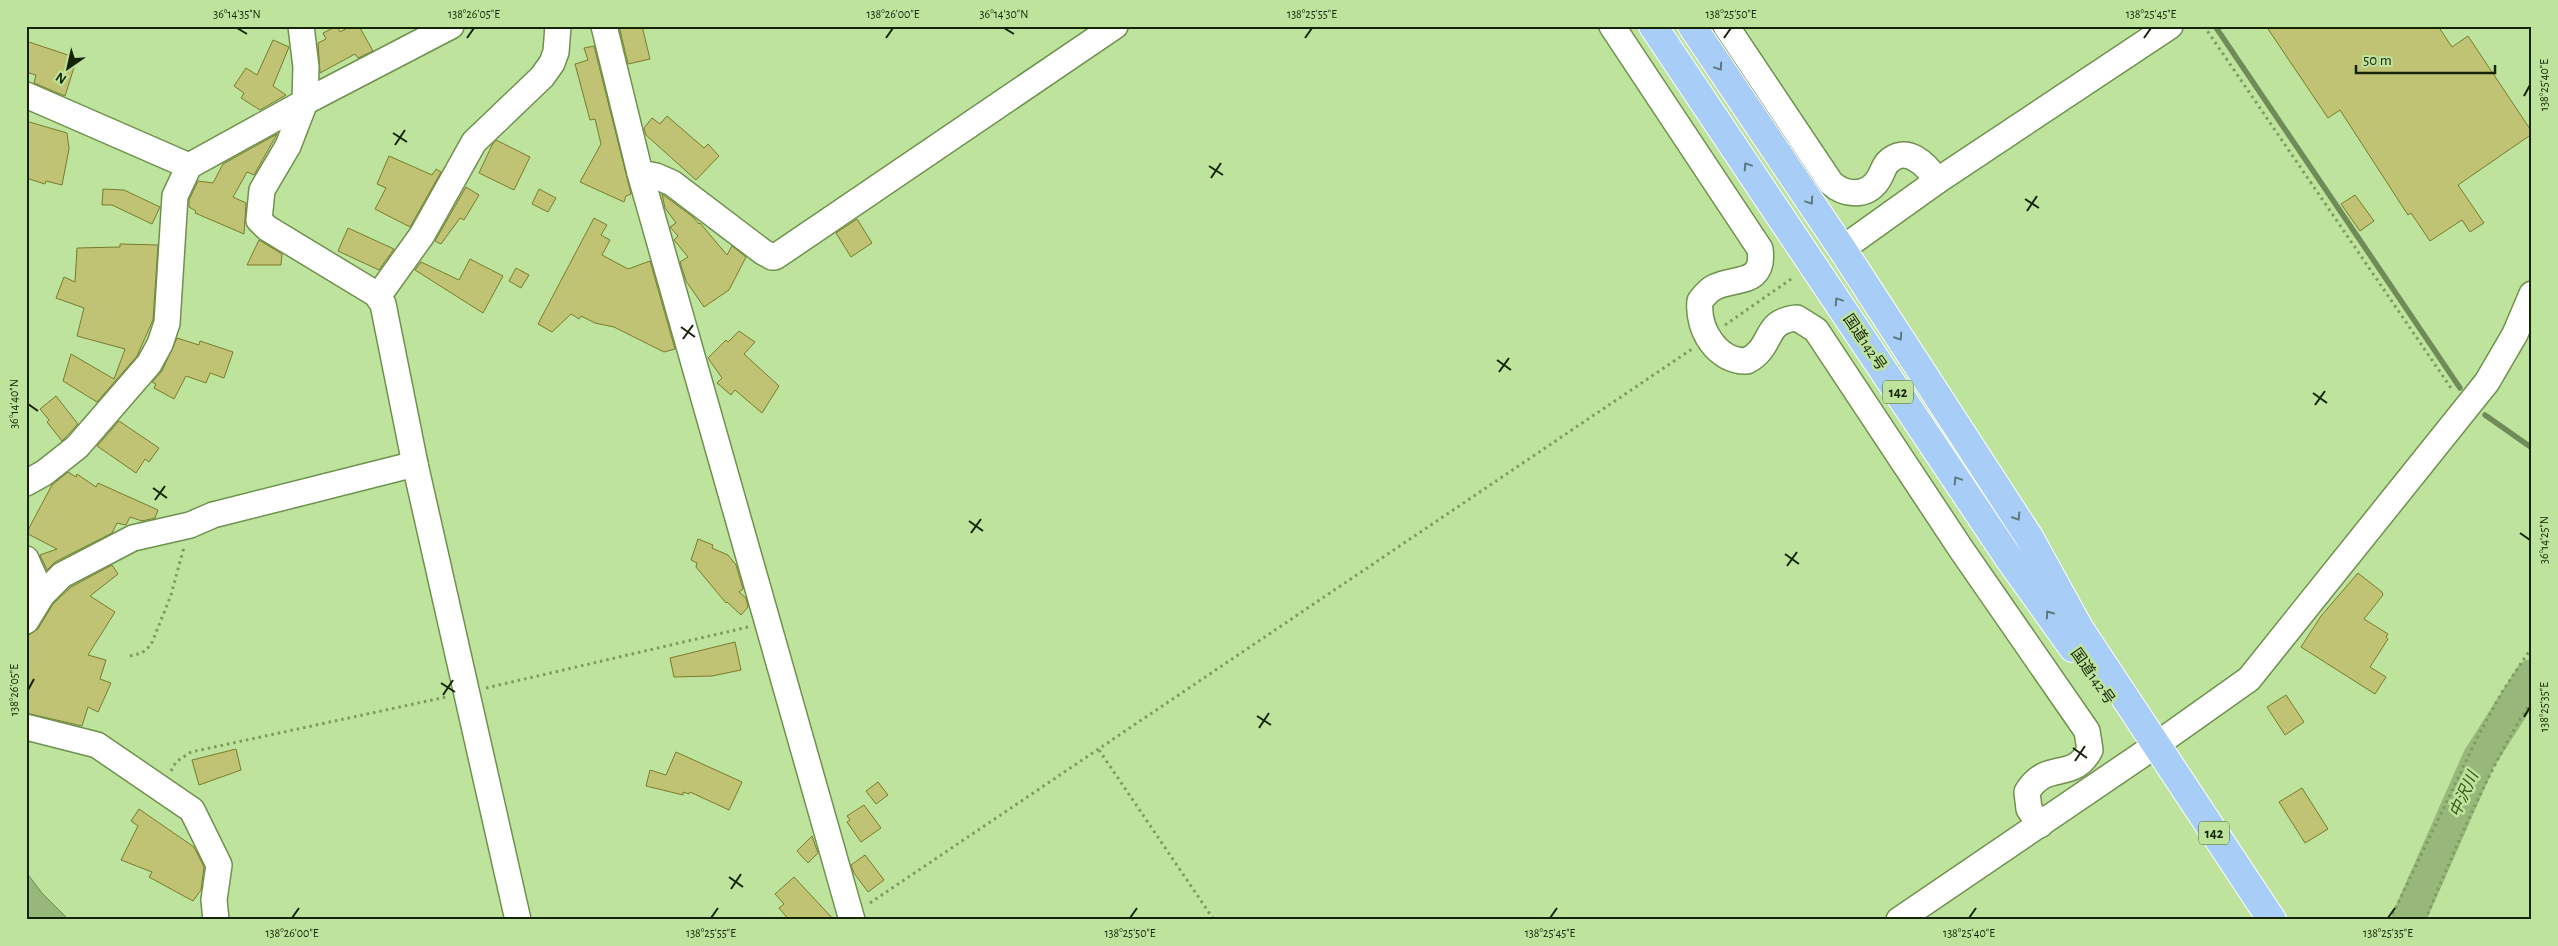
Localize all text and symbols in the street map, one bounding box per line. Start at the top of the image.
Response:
text: 36°14'35"N [213,8,261,20]
text: 138°26'05"E [448,8,500,20]
text: 138°26'00"E [866,8,920,20]
text: 36°14'30"N [980,8,1028,20]
text: 138°25'55"E [1287,8,1337,20]
text: 138°25'50"E [1705,8,1757,20]
text: 138°25'45"E [2126,8,2177,20]
north arrow [42,42,92,92]
scale bar [2356,42,2494,74]
text: 50 m [2363,53,2392,68]
text: 138°25'40"E [2538,59,2550,111]
one-way arrow [1713,61,1722,70]
text: N [53,69,69,86]
one-way arrow [1744,162,1753,172]
one-way arrow [1804,196,1813,205]
one-way arrow [1835,297,1844,306]
street label: 国道142号 [1840,311,1890,373]
one-way arrow [1893,332,1903,341]
text: 36°14'40"N [8,379,20,429]
road number: 142 [1883,381,1913,404]
one-way arrow [1954,476,1963,485]
one-way arrow [2011,511,2020,521]
text: 36°14'25"N [2538,516,2550,564]
one-way arrow [2046,610,2055,620]
street label: 国道142号 [2068,645,2118,707]
text: 138°26'05"E [8,664,20,716]
text: 138°25'35"E [2538,682,2550,732]
water label: 中沢川 [2446,767,2482,820]
road number: 142 [2199,821,2229,844]
text: 138°26'00"E [265,927,319,939]
text: 138°25'55"E [686,927,736,939]
text: 138°25'50"E [1104,927,1156,939]
text: 138°25'45"E [1525,927,1576,939]
text: 138°25'40"E [1943,927,1995,939]
text: 138°25'35"E [2363,927,2413,939]

